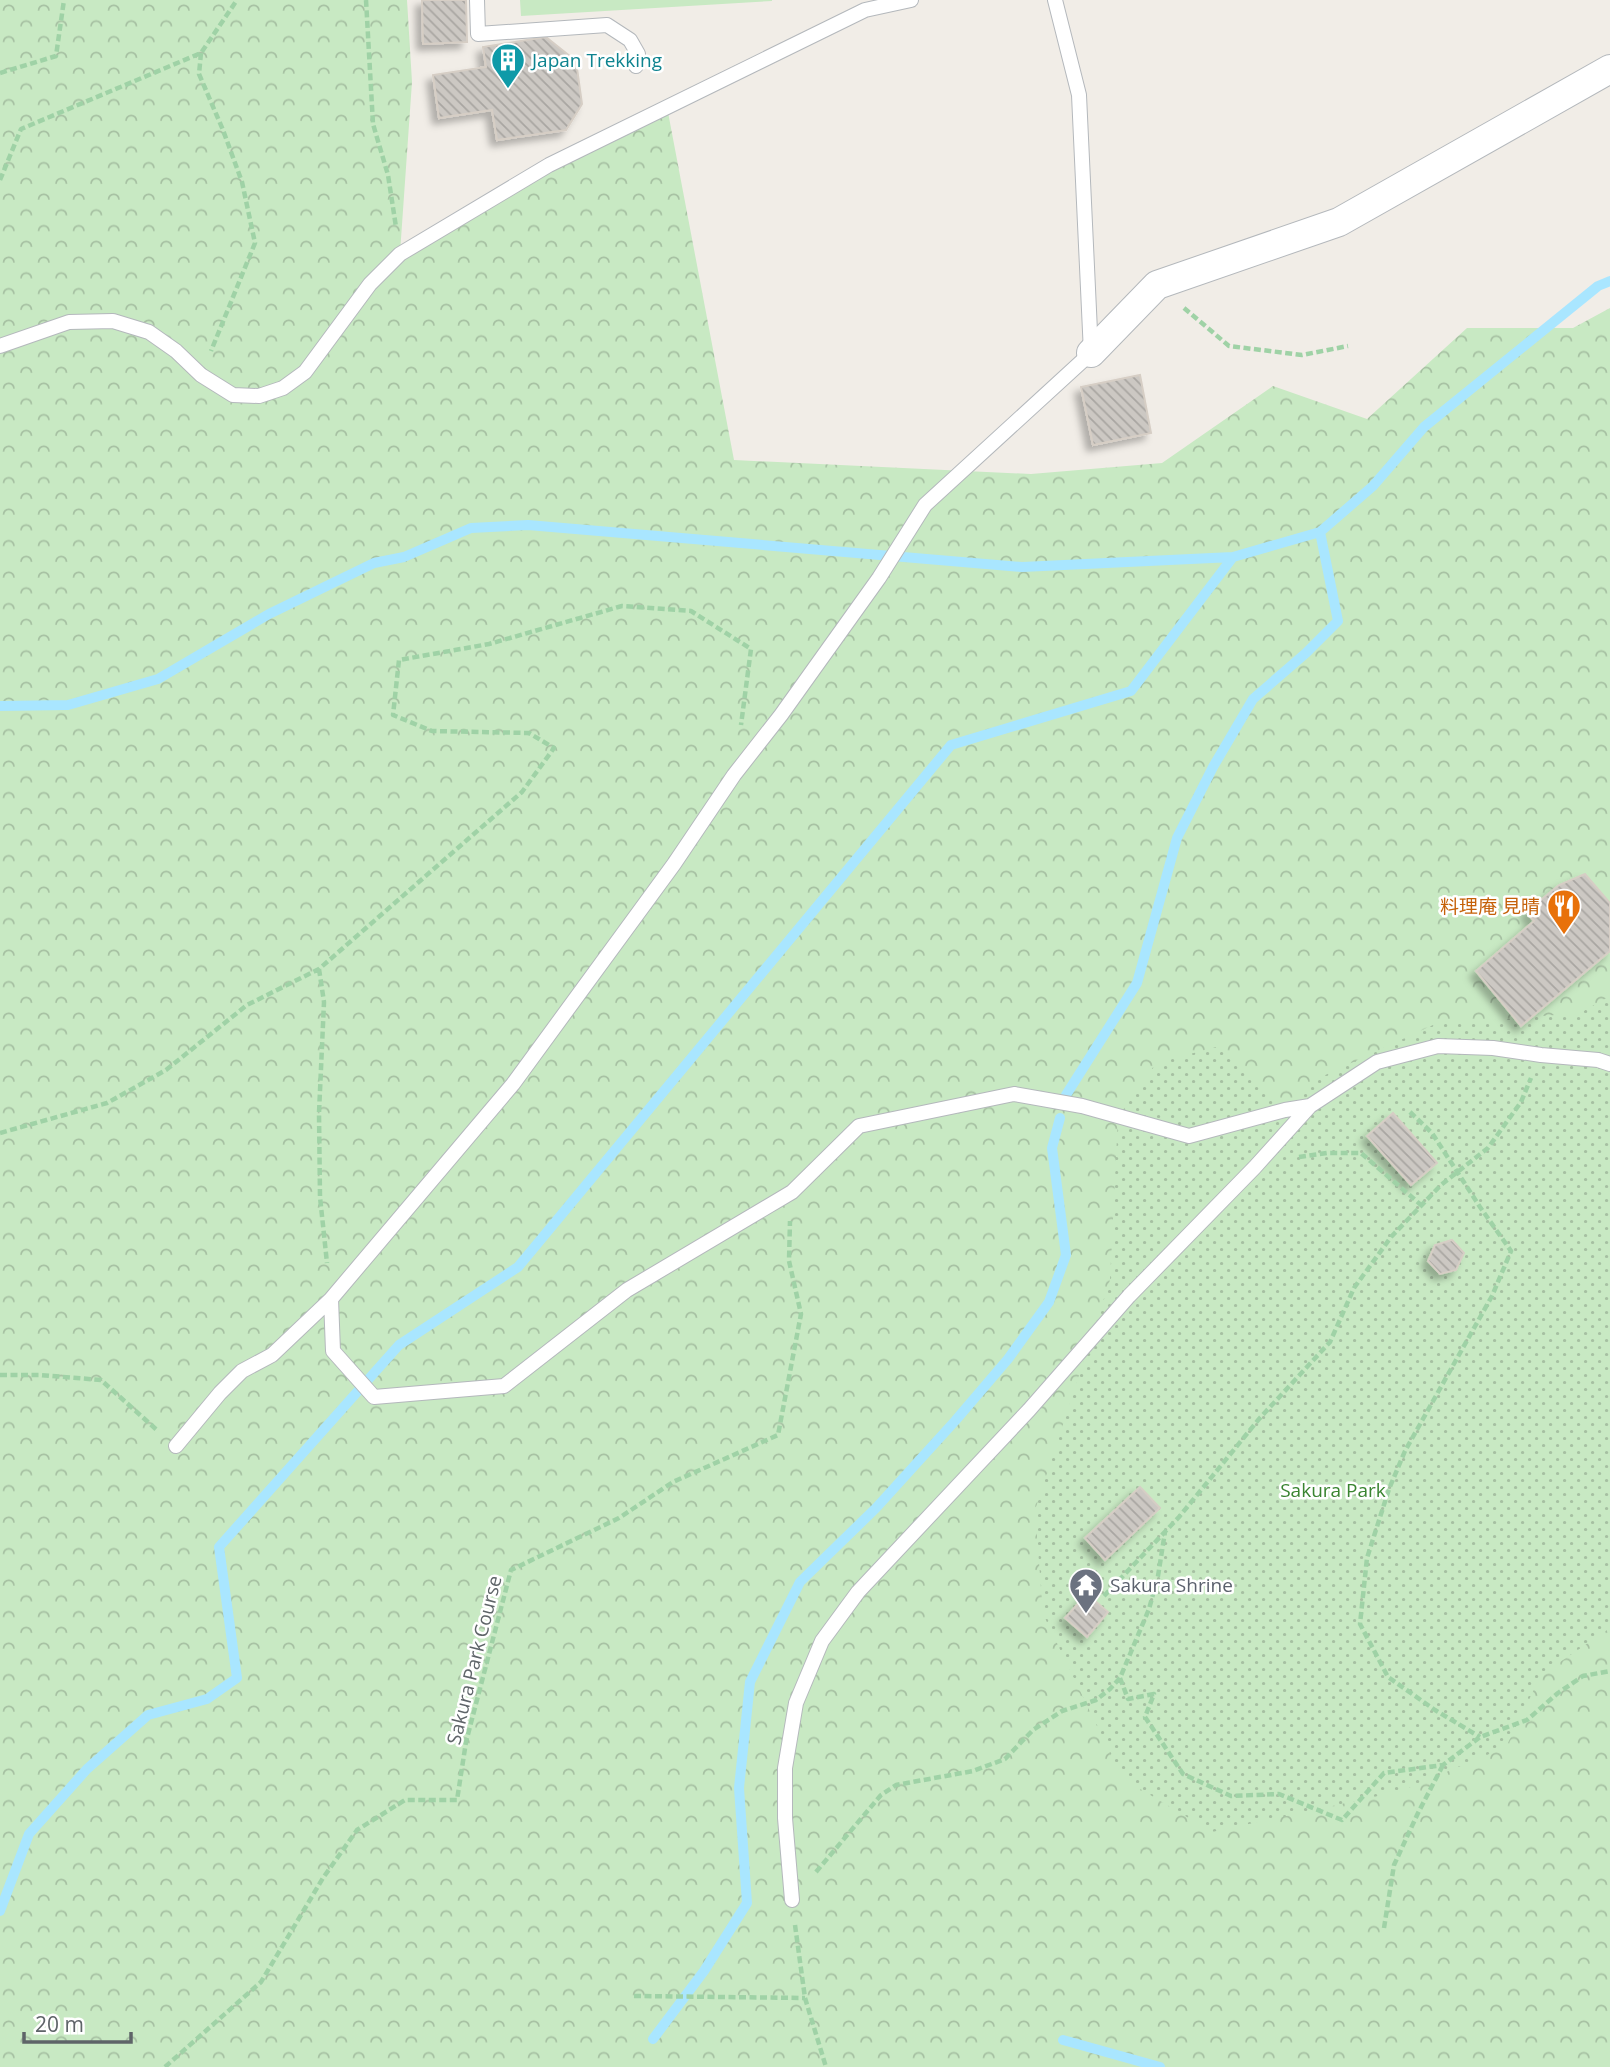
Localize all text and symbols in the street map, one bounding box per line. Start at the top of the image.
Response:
building icon: Japan Trekking [489,41,527,90]
place label: Japan Trekking [530,47,662,73]
restaurant icon: 料理庵 見晴 [1545,887,1583,936]
place label: 料理庵 見晴 [1440,893,1540,919]
park label: Sakura Park [1280,1477,1386,1503]
temple icon: Sakura Shrine [1067,1566,1105,1615]
place label: Sakura Shrine [1110,1572,1233,1598]
street label: Sakura Park Course [440,1573,508,1747]
scale bar [24,2000,131,2044]
text: 20 m [35,2010,84,2038]

